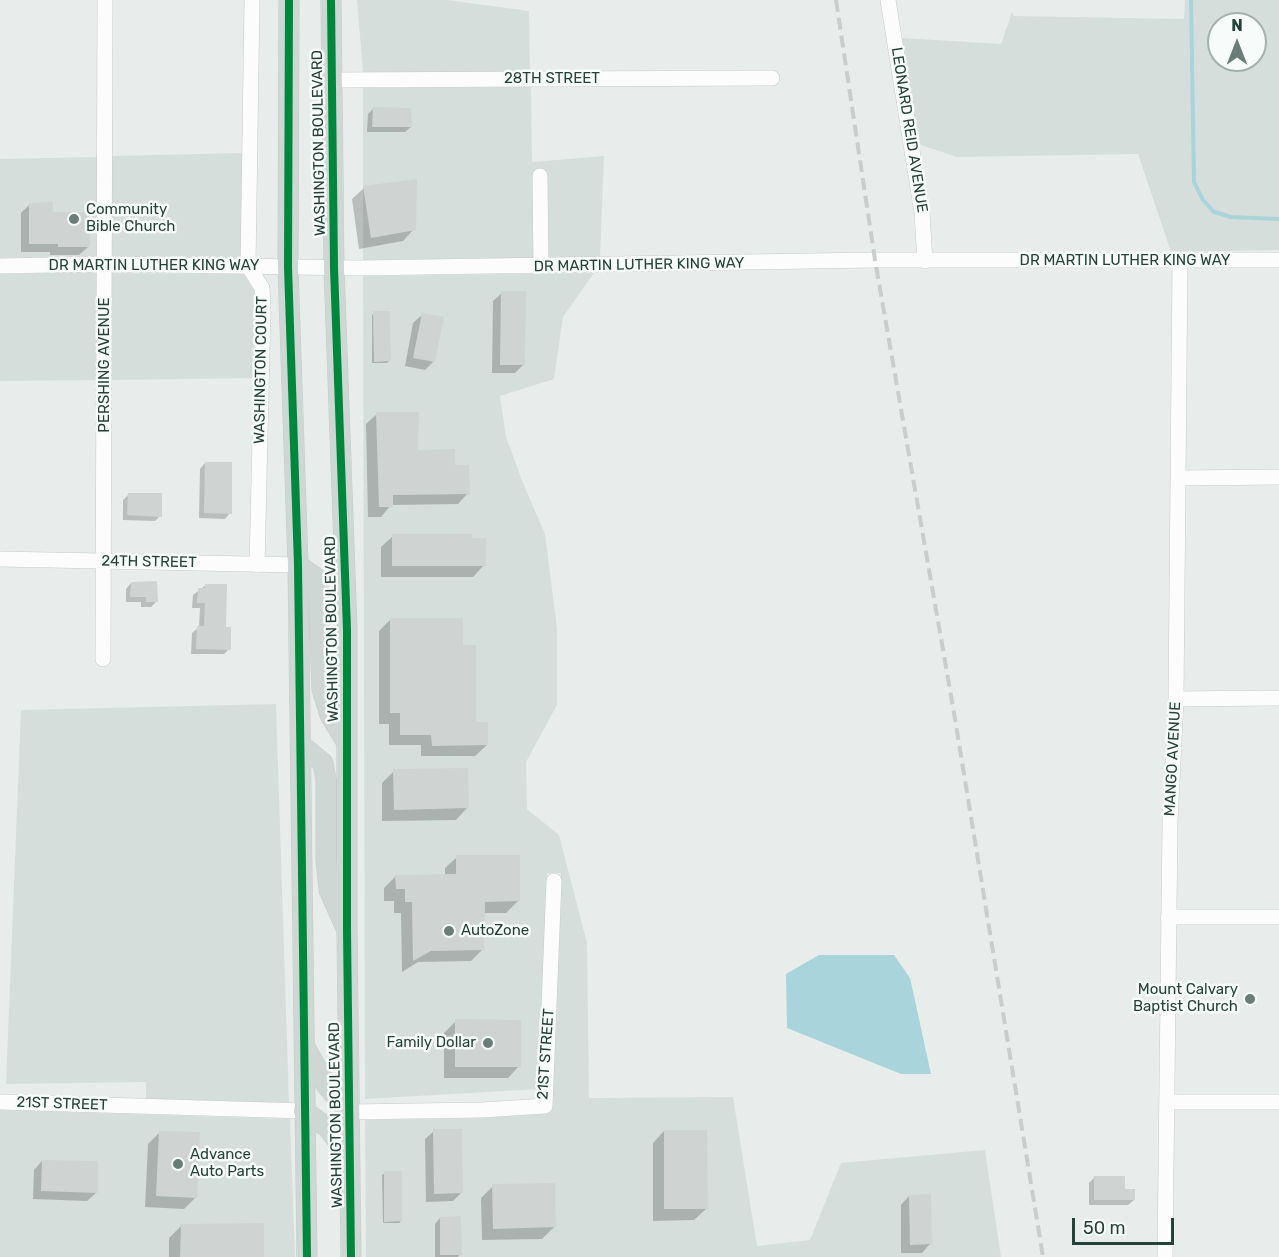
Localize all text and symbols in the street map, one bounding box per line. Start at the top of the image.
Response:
north arrow [1207,12,1267,72]
text: N [1231,16,1243,35]
street label: LEONARD REID AVENUE [887,46,931,214]
street label: WASHINGTON BOULEVARD [308,50,330,236]
street label: 28TH STREET [504,70,600,88]
place label: Community Bible Church [86,201,175,236]
marker: Community Bible Church [67,212,81,226]
street label: DR MARTIN LUTHER KING WAY [1020,252,1230,270]
street label: DR MARTIN LUTHER KING WAY [533,254,745,276]
street label: DR MARTIN LUTHER KING WAY [49,257,259,275]
street label: WASHINGTON COURT [251,296,271,444]
street label: PERSHING AVENUE [96,297,114,433]
street label: WASHINGTON BOULEVARD [321,536,343,722]
street label: 24TH STREET [101,552,197,572]
street label: MANGO AVENUE [1161,701,1185,817]
place label: AutoZone [461,922,529,940]
marker: AutoZone [442,924,456,938]
place label: Mount Calvary Baptist Church [1133,981,1238,1016]
marker: Mount Calvary Baptist Church [1243,992,1257,1006]
street label: 21ST STREET [534,1008,558,1100]
street label: WASHINGTON BOULEVARD [325,1022,347,1208]
place label: Family Dollar [387,1034,476,1052]
marker: Family Dollar [481,1036,495,1050]
street label: 21ST STREET [16,1093,108,1115]
place label: Advance Auto Parts [190,1146,264,1181]
marker: Advance Auto Parts [171,1157,185,1171]
scale bar [1075,1206,1177,1244]
text: 50 m [1083,1217,1126,1239]

